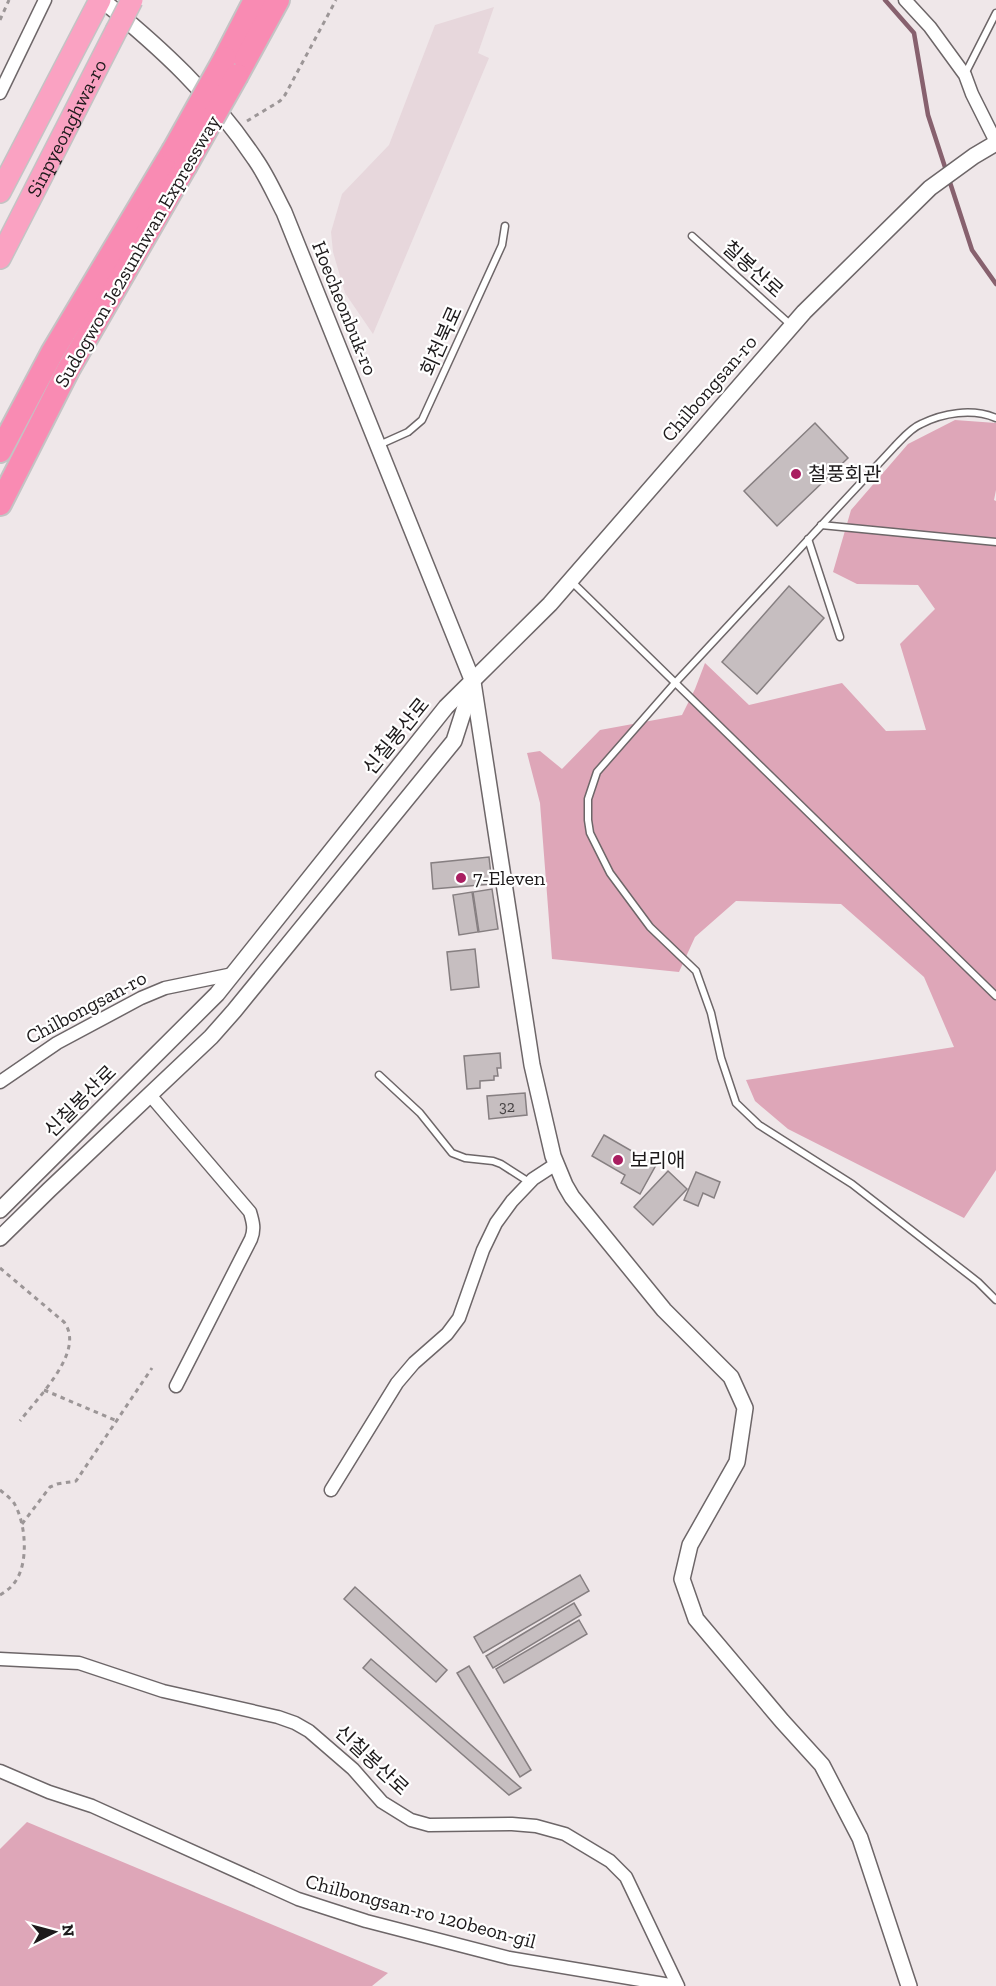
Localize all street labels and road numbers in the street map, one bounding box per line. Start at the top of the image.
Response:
street label: Sinpyeonghwa-ro [21,55,112,201]
street label: Sudogwon Je2sunhwan Expressway [49,110,225,391]
street label: 칠봉산로 [718,235,788,303]
street label: Hoecheonbuk-ro [307,237,383,379]
street label: 회천북로 [415,302,467,380]
street label: Chilbongsan-ro [656,330,762,446]
street label: 신칠봉산로 [358,693,434,779]
street label: Chilbongsan-ro [22,965,150,1049]
street label: 신칠봉산로 [39,1060,121,1142]
street label: 신칠봉산로 [330,1720,414,1800]
street label: Chilbongsan-ro 120beon-gil [303,1869,539,1953]

